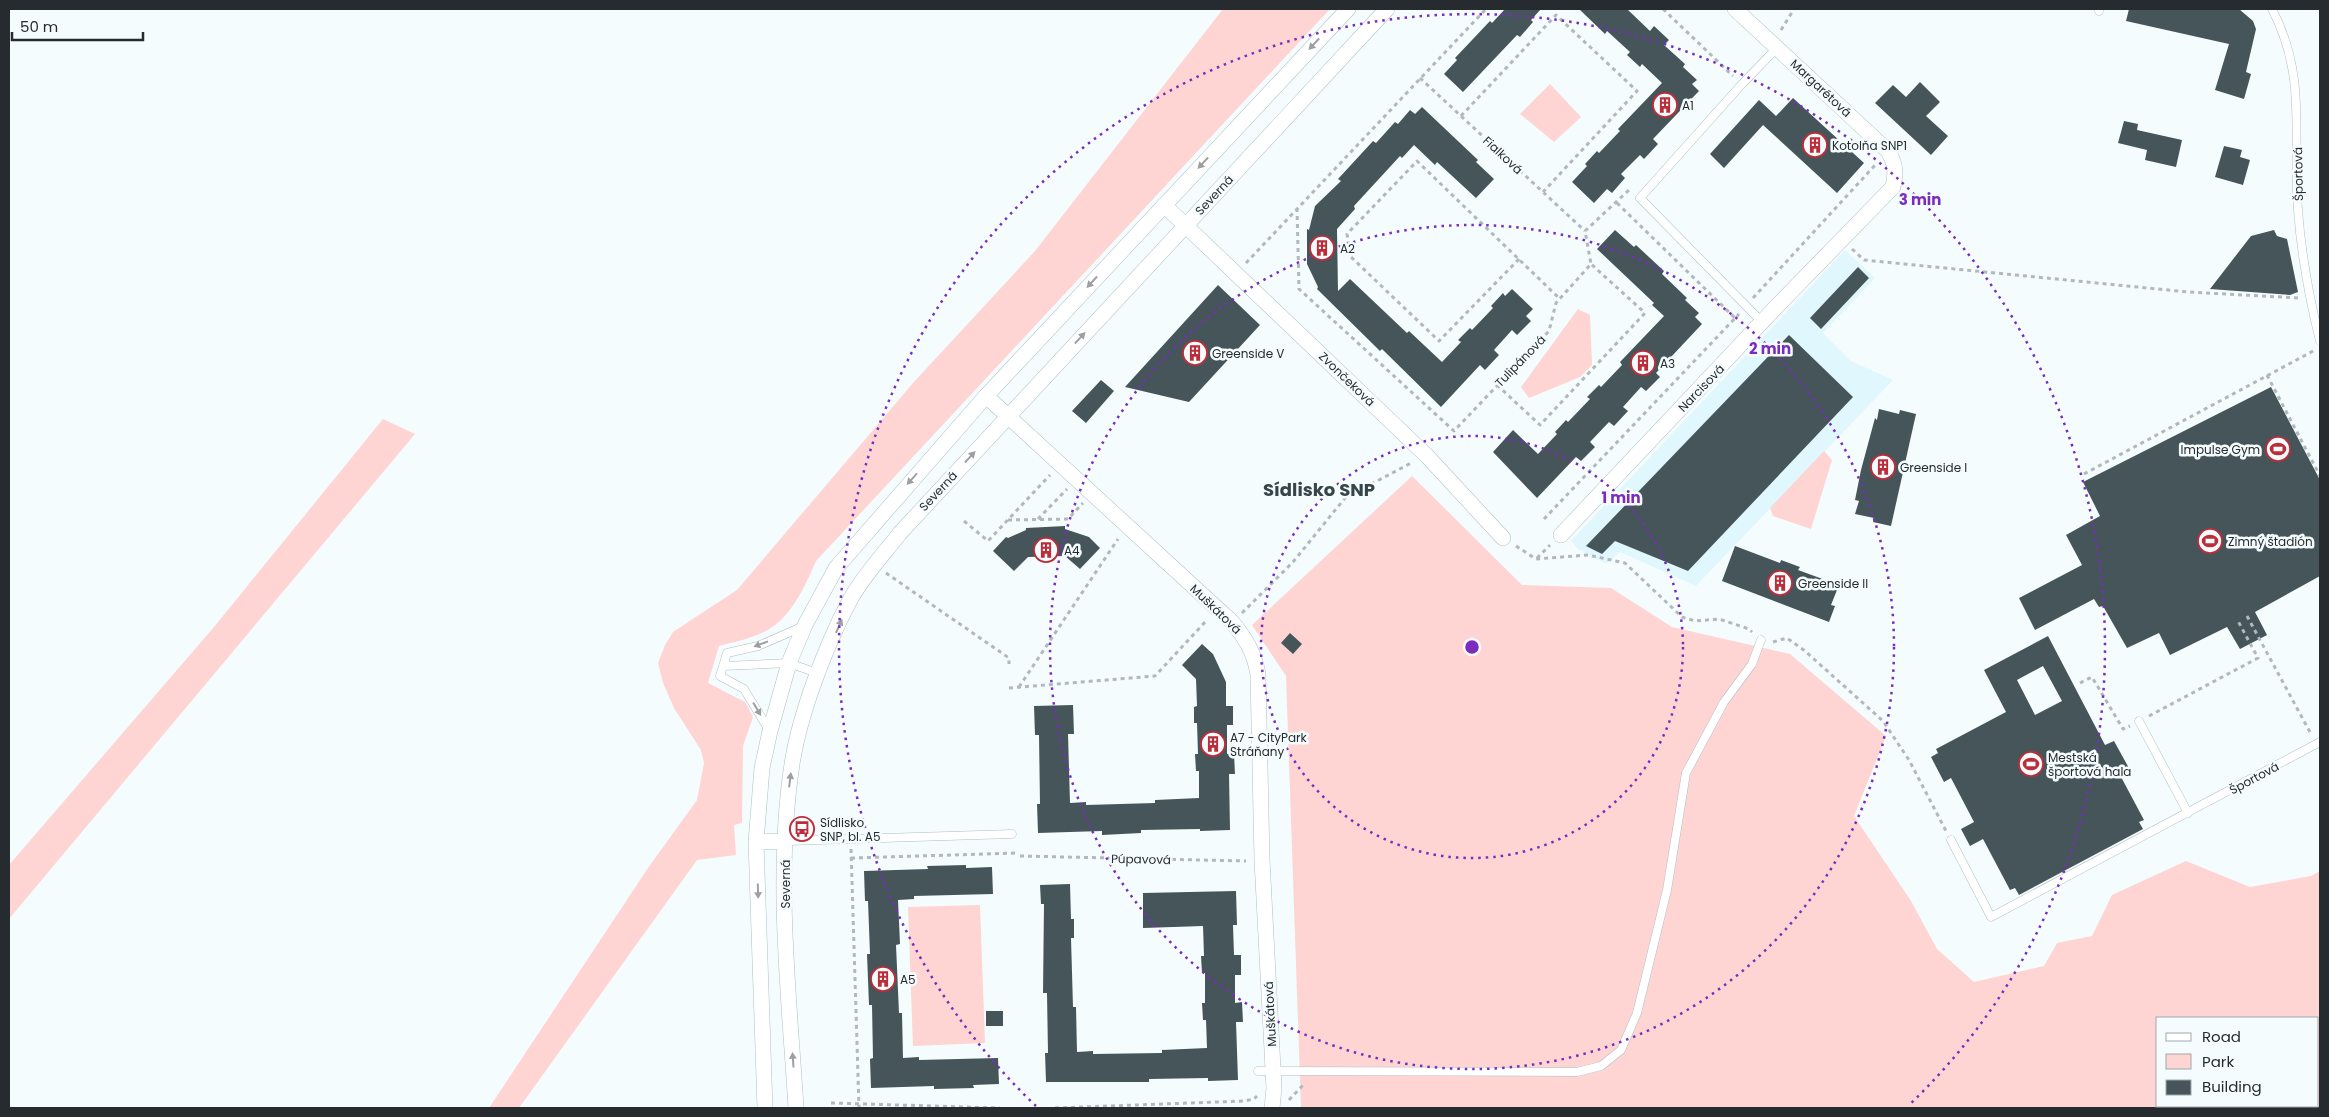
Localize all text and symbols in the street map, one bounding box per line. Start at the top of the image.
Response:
scale bar [12,10,144,42]
text: 50 m [20,16,58,37]
one-way arrow [1308,38,1320,50]
street label: Margarétová [1787,55,1855,121]
building icon: A1 [1652,92,1678,118]
place label: A1 [1682,97,1694,114]
street label: Fialková [1479,132,1527,178]
building icon: Kotolňa SNP1 [1802,132,1828,158]
place label: Kotolňa SNP1 [1832,137,1907,154]
street label: Športová [2289,147,2307,201]
one-way arrow [1197,156,1209,168]
street label: Severná [1191,171,1237,219]
text: 3 min [1899,189,1941,210]
building icon: A2 [1309,235,1335,261]
place label: A2 [1340,240,1355,257]
one-way arrow [1086,275,1098,287]
street label: Tulipánová [1491,331,1549,391]
one-way arrow [1075,332,1086,344]
text: 2 min [1749,338,1791,359]
building icon: Greenside V [1182,340,1208,366]
place label: Greenside V [1212,345,1284,362]
street label: Zvončeková [1315,348,1379,410]
building icon: A3 [1630,350,1656,376]
place label: A3 [1660,355,1675,372]
street label: Narcisová [1674,360,1728,416]
sports icon: Impulse Gym [2265,436,2291,462]
place label: Impulse Gym [2181,441,2260,458]
one-way arrow [964,451,976,463]
building icon: Greenside I [1870,454,1896,480]
place label: Greenside I [1900,459,1967,476]
street label: Severná [915,467,961,515]
one-way arrow [906,473,918,485]
district label: Sídlisko SNP [1263,477,1375,502]
text: 1 min [1601,487,1641,508]
sports icon: Zimný štadión [2197,528,2223,554]
place label: Zimný štadión [2228,533,2313,550]
building icon: A4 [1033,537,1059,563]
place label: A4 [1064,542,1080,559]
building icon: Greenside II [1767,570,1793,596]
place label: Greenside II [1798,575,1868,592]
street label: Muškátová [1187,580,1245,638]
one-way arrow [835,619,843,633]
centre of rings [1463,638,1481,656]
one-way arrow [753,640,768,648]
one-way arrow [752,703,761,716]
place label: A7 - CityPark Stráňany [1230,729,1308,760]
building icon: A7 - CityPark Stráňany [1200,731,1226,757]
place label: Mestská športová hala [2048,749,2132,780]
sports icon: Mestská športová hala [2018,751,2044,777]
street label: Športová [2226,758,2282,798]
one-way arrow [786,772,794,788]
place label: Sídlisko SNP, bl. A5 [820,814,880,845]
bus stop icon: Sídlisko SNP, bl. A5 [789,816,815,842]
street label: Púpavová [1111,850,1171,868]
street label: Severná [777,860,794,908]
one-way arrow [754,883,762,899]
building icon: A5 [870,966,896,992]
place label: A5 [900,971,916,988]
street label: Muškátová [1260,981,1280,1047]
legend [2156,1017,2319,1107]
text: Road [2202,1026,2241,1047]
one-way arrow [789,1051,797,1067]
text: Park [2202,1051,2234,1072]
text: Building [2202,1076,2262,1097]

